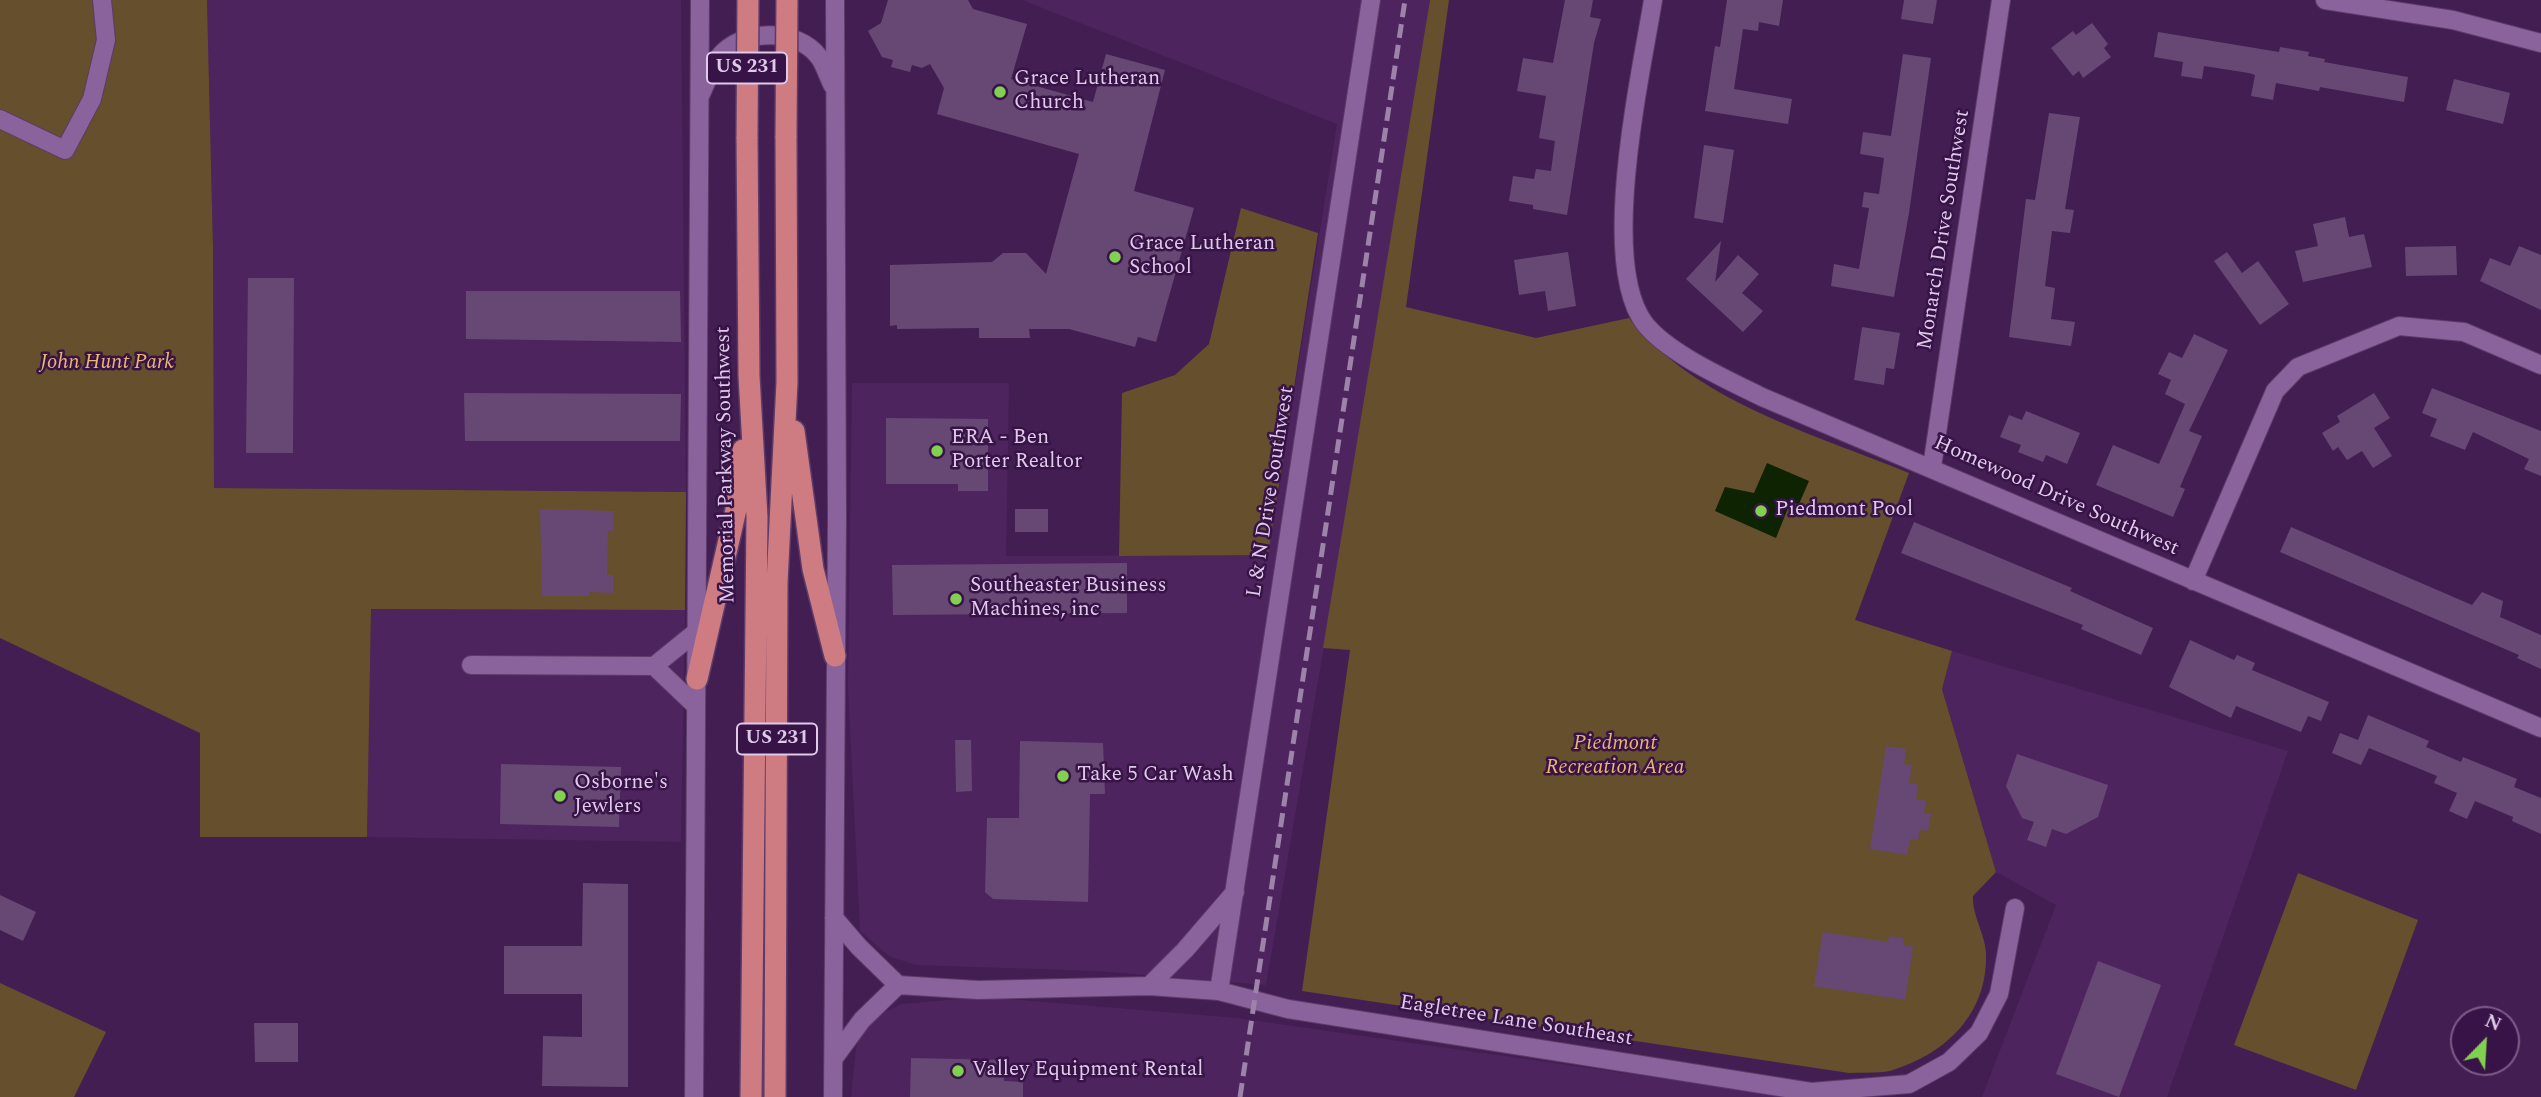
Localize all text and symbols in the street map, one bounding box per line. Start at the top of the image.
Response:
road number: US 231 [707,52,787,83]
place label: Grace Lutheran Church [1014,67,1160,117]
marker: Grace Lutheran Church [992,84,1008,100]
street label: Monarch Drive Southwest [1914,108,1976,352]
place label: Grace Lutheran School [1129,232,1275,282]
marker: Grace Lutheran School [1107,249,1123,265]
street label: Memorial Parkway Southwest [712,326,742,604]
park label: John Hunt Park [40,351,174,377]
street label: L & N Drive Southwest [1243,385,1301,599]
place label: ERA - Ben Porter Realtor [951,426,1082,476]
street label: Homewood Drive Southwest [1930,432,2182,562]
marker: ERA - Ben Porter Realtor [929,443,945,459]
place label: Piedmont Pool [1775,498,1913,524]
marker: Piedmont Pool [1753,503,1769,519]
place label: Southeaster Business Machines, inc [970,574,1166,624]
marker: Southeaster Business Machines, inc [948,591,964,607]
road number: US 231 [737,724,817,754]
park label: Piedmont Recreation Area [1546,732,1684,782]
place label: Take 5 Car Wash [1077,763,1234,789]
marker: Take 5 Car Wash [1055,768,1071,784]
place label: Osborne's Jewlers [574,771,668,821]
marker: Osborne's Jewlers [552,788,568,804]
street label: Eagletree Lane Southeast [1398,991,1634,1053]
north arrow [2450,1006,2520,1076]
text: N [2480,1007,2506,1040]
place label: Valley Equipment Rental [972,1058,1203,1084]
marker: Valley Equipment Rental [950,1063,966,1079]

